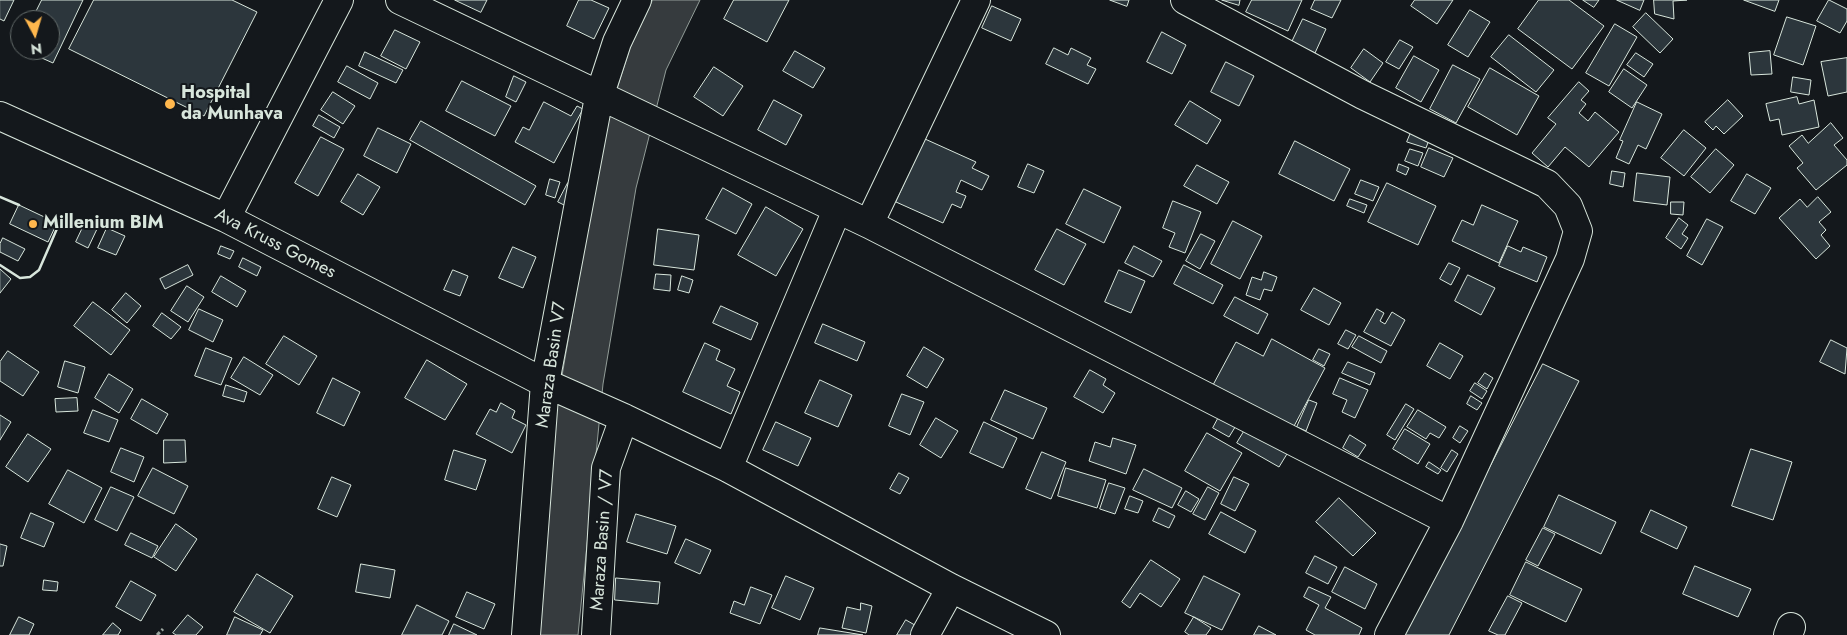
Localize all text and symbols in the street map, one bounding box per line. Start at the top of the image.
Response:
north arrow [10,10,60,60]
text: N [30,38,43,59]
place label: Hospital da Munhava [181,83,283,126]
marker: Hospital da Munhava [163,97,177,111]
street label: Ava Kruss Gomes [211,204,339,284]
place label: Millenium BIM [43,213,164,235]
marker: Millenium BIM [27,218,39,230]
street label: Maraza Basin V7 [532,301,572,429]
street label: Maraza Basin / V7 [587,468,619,612]

